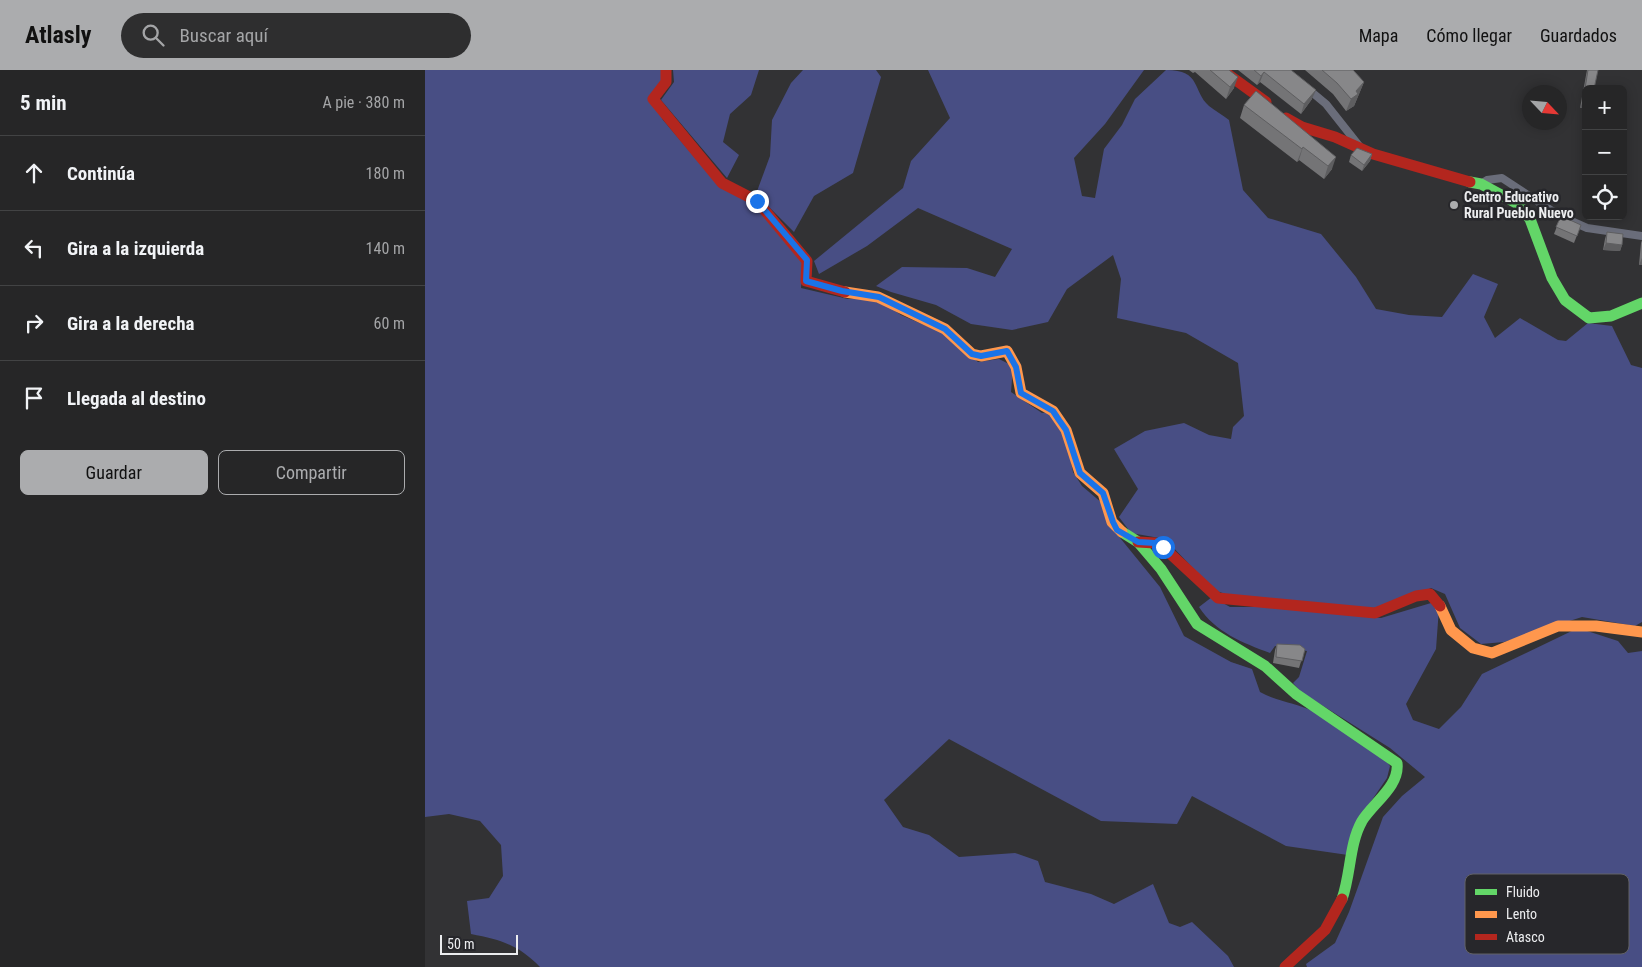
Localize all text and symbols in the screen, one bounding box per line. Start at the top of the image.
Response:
search box [121,13,471,58]
text: Atlasly [25,21,91,49]
icon: search [139,21,167,49]
text: Buscar aquí [179,24,268,47]
text: Mapa [1359,25,1398,46]
text: Cómo llegar [1426,25,1512,46]
text: Guardados [1540,25,1617,46]
north arrow [1522,85,1567,130]
map controls [1582,85,1627,220]
button: + [1582,85,1627,130]
text: 5 min [20,91,67,115]
text: A pie · 380 m [322,93,405,112]
button: − [1582,130,1627,175]
icon: ahead [20,159,48,187]
text: Continúa [67,162,135,185]
text: 180 m [366,164,405,183]
button: locate [1582,175,1627,220]
place label: Centro Educativo Rural Pueblo Nuevo [1464,189,1574,221]
route end [746,190,769,213]
marker: Centro Educativo Rural Pueblo Nuevo [1448,199,1460,211]
icon: left [20,234,48,262]
text: Gira a la izquierda [67,237,204,260]
text: 140 m [366,239,405,258]
icon: right [20,309,48,337]
text: Gira a la derecha [67,312,194,335]
text: 60 m [373,314,405,333]
icon: arrive [20,384,48,412]
text: Llegada al destino [67,387,206,410]
button: Guardar [20,450,208,495]
button: Compartir [218,450,405,495]
route start [1152,536,1175,559]
legend [1465,874,1629,954]
text: Fluido [1506,884,1540,900]
text: Lento [1506,906,1537,922]
text: Atasco [1506,929,1545,945]
scale bar [440,932,517,955]
text: 50 m [447,936,475,952]

